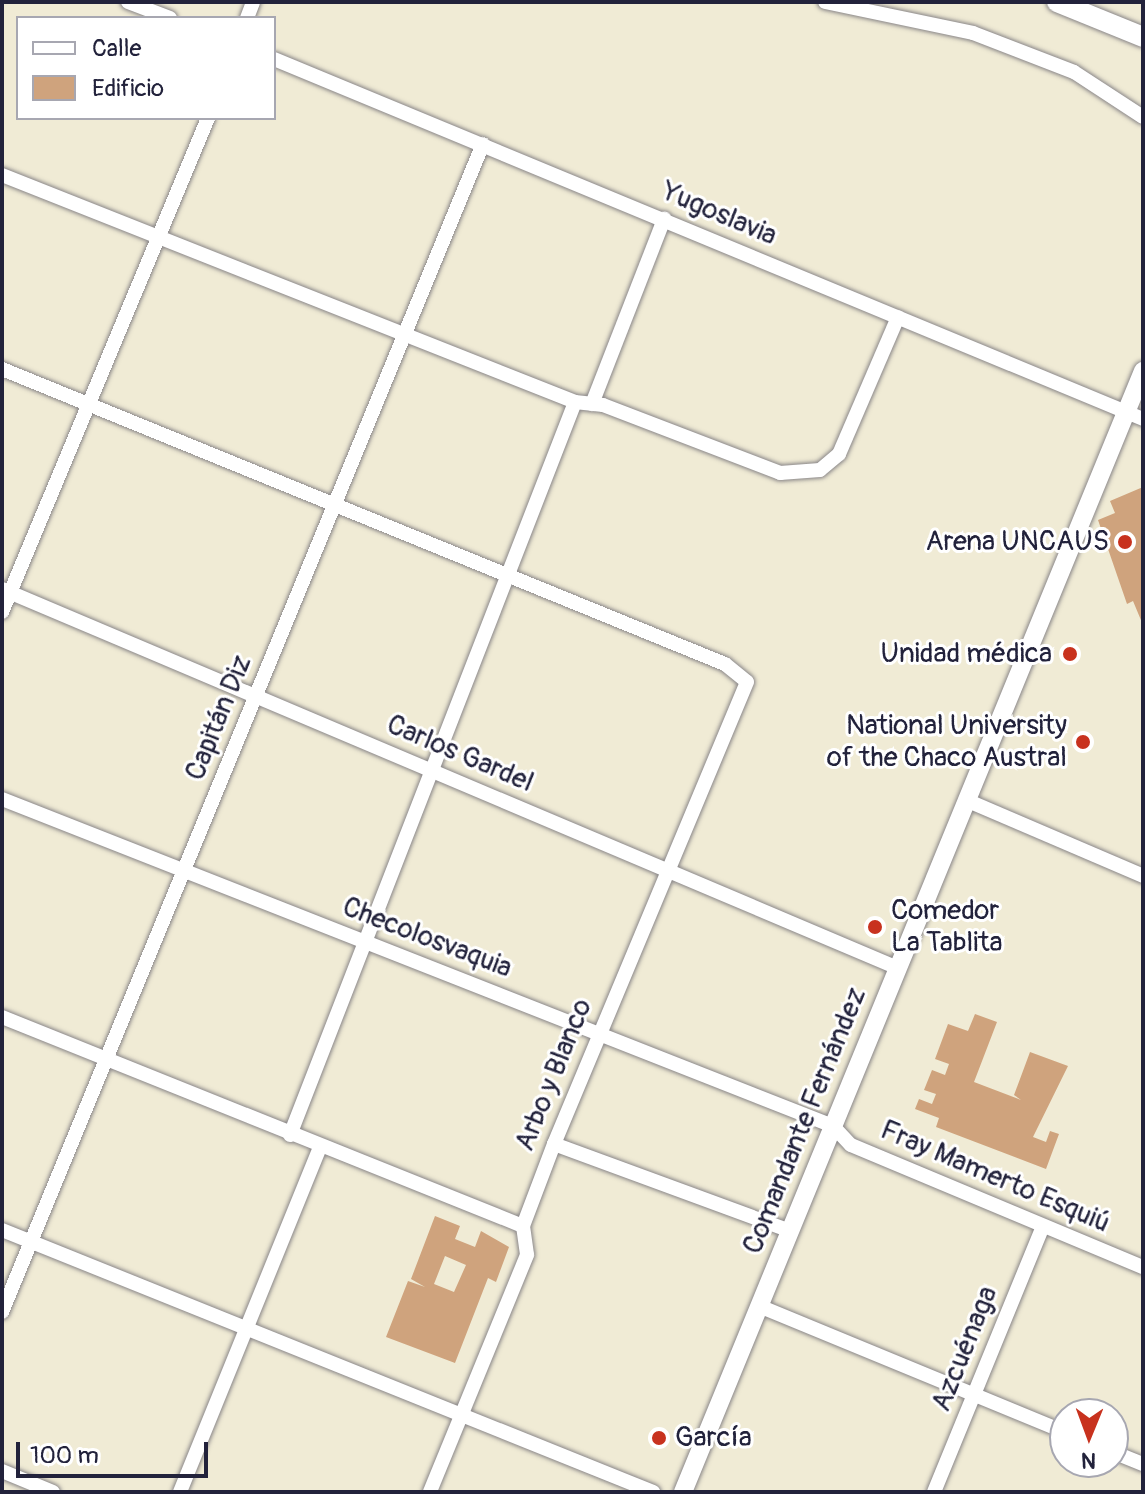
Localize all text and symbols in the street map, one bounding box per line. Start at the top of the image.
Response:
legend [16,16,276,120]
text: Calle [92,34,141,63]
text: Edificio [92,74,164,103]
street label: Yugoslavia [657,175,781,253]
place label: Arena UNCAUS [925,525,1109,559]
marker: Arena UNCAUS [1116,533,1134,551]
place label: Unidad médica [880,637,1052,671]
marker: Unidad médica [1059,643,1081,665]
street label: Capitán Diz [179,651,259,785]
street label: Carlos Gardel [382,708,538,800]
place label: National University of the Chaco Austral [827,709,1067,775]
marker: National University of the Chaco Austral [1074,733,1092,751]
street label: Checolosvaquia [338,890,516,986]
place label: Comedor La Tablita [891,894,1002,960]
marker: Comedor La Tablita [866,918,884,936]
street label: Comandante Fernández [736,983,874,1259]
street label: Arbo y Blanco [508,994,600,1156]
street label: Fray Mamerto Esquiú [875,1113,1115,1241]
street label: Azcuénaga [925,1282,1005,1416]
north arrow [1049,1398,1129,1478]
place label: García [675,1421,752,1455]
scale bar [20,1426,212,1476]
marker: García [650,1429,668,1447]
text: 100 m [30,1441,99,1470]
text: N [1081,1446,1096,1474]

